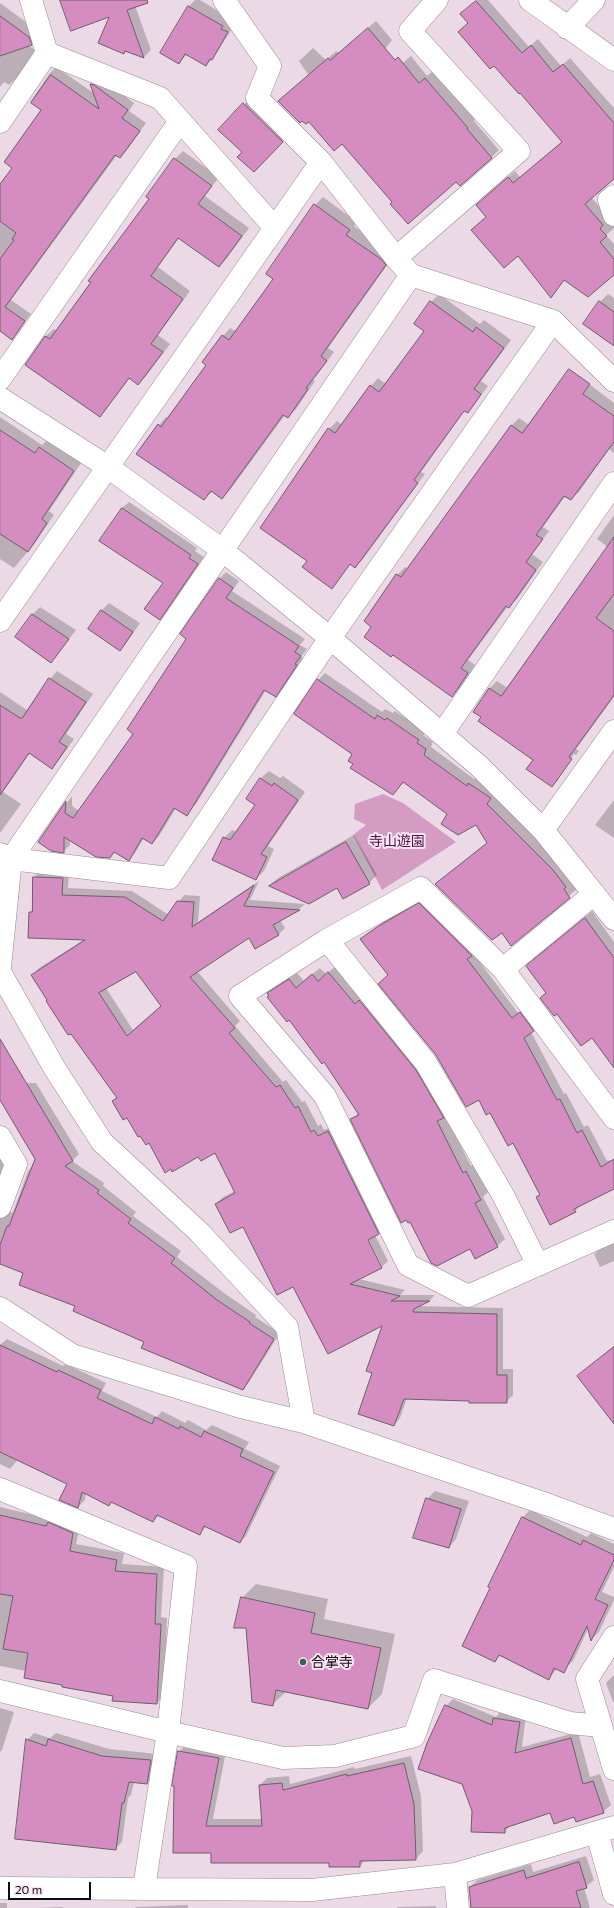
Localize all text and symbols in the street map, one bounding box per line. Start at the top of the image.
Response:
park label: 寺山遊園 [369,833,425,849]
place label: 合掌寺 [311,1654,353,1670]
marker: 合掌寺 [298,1657,308,1667]
scale bar [10,1874,93,1900]
text: 20 m [15,1882,42,1896]

